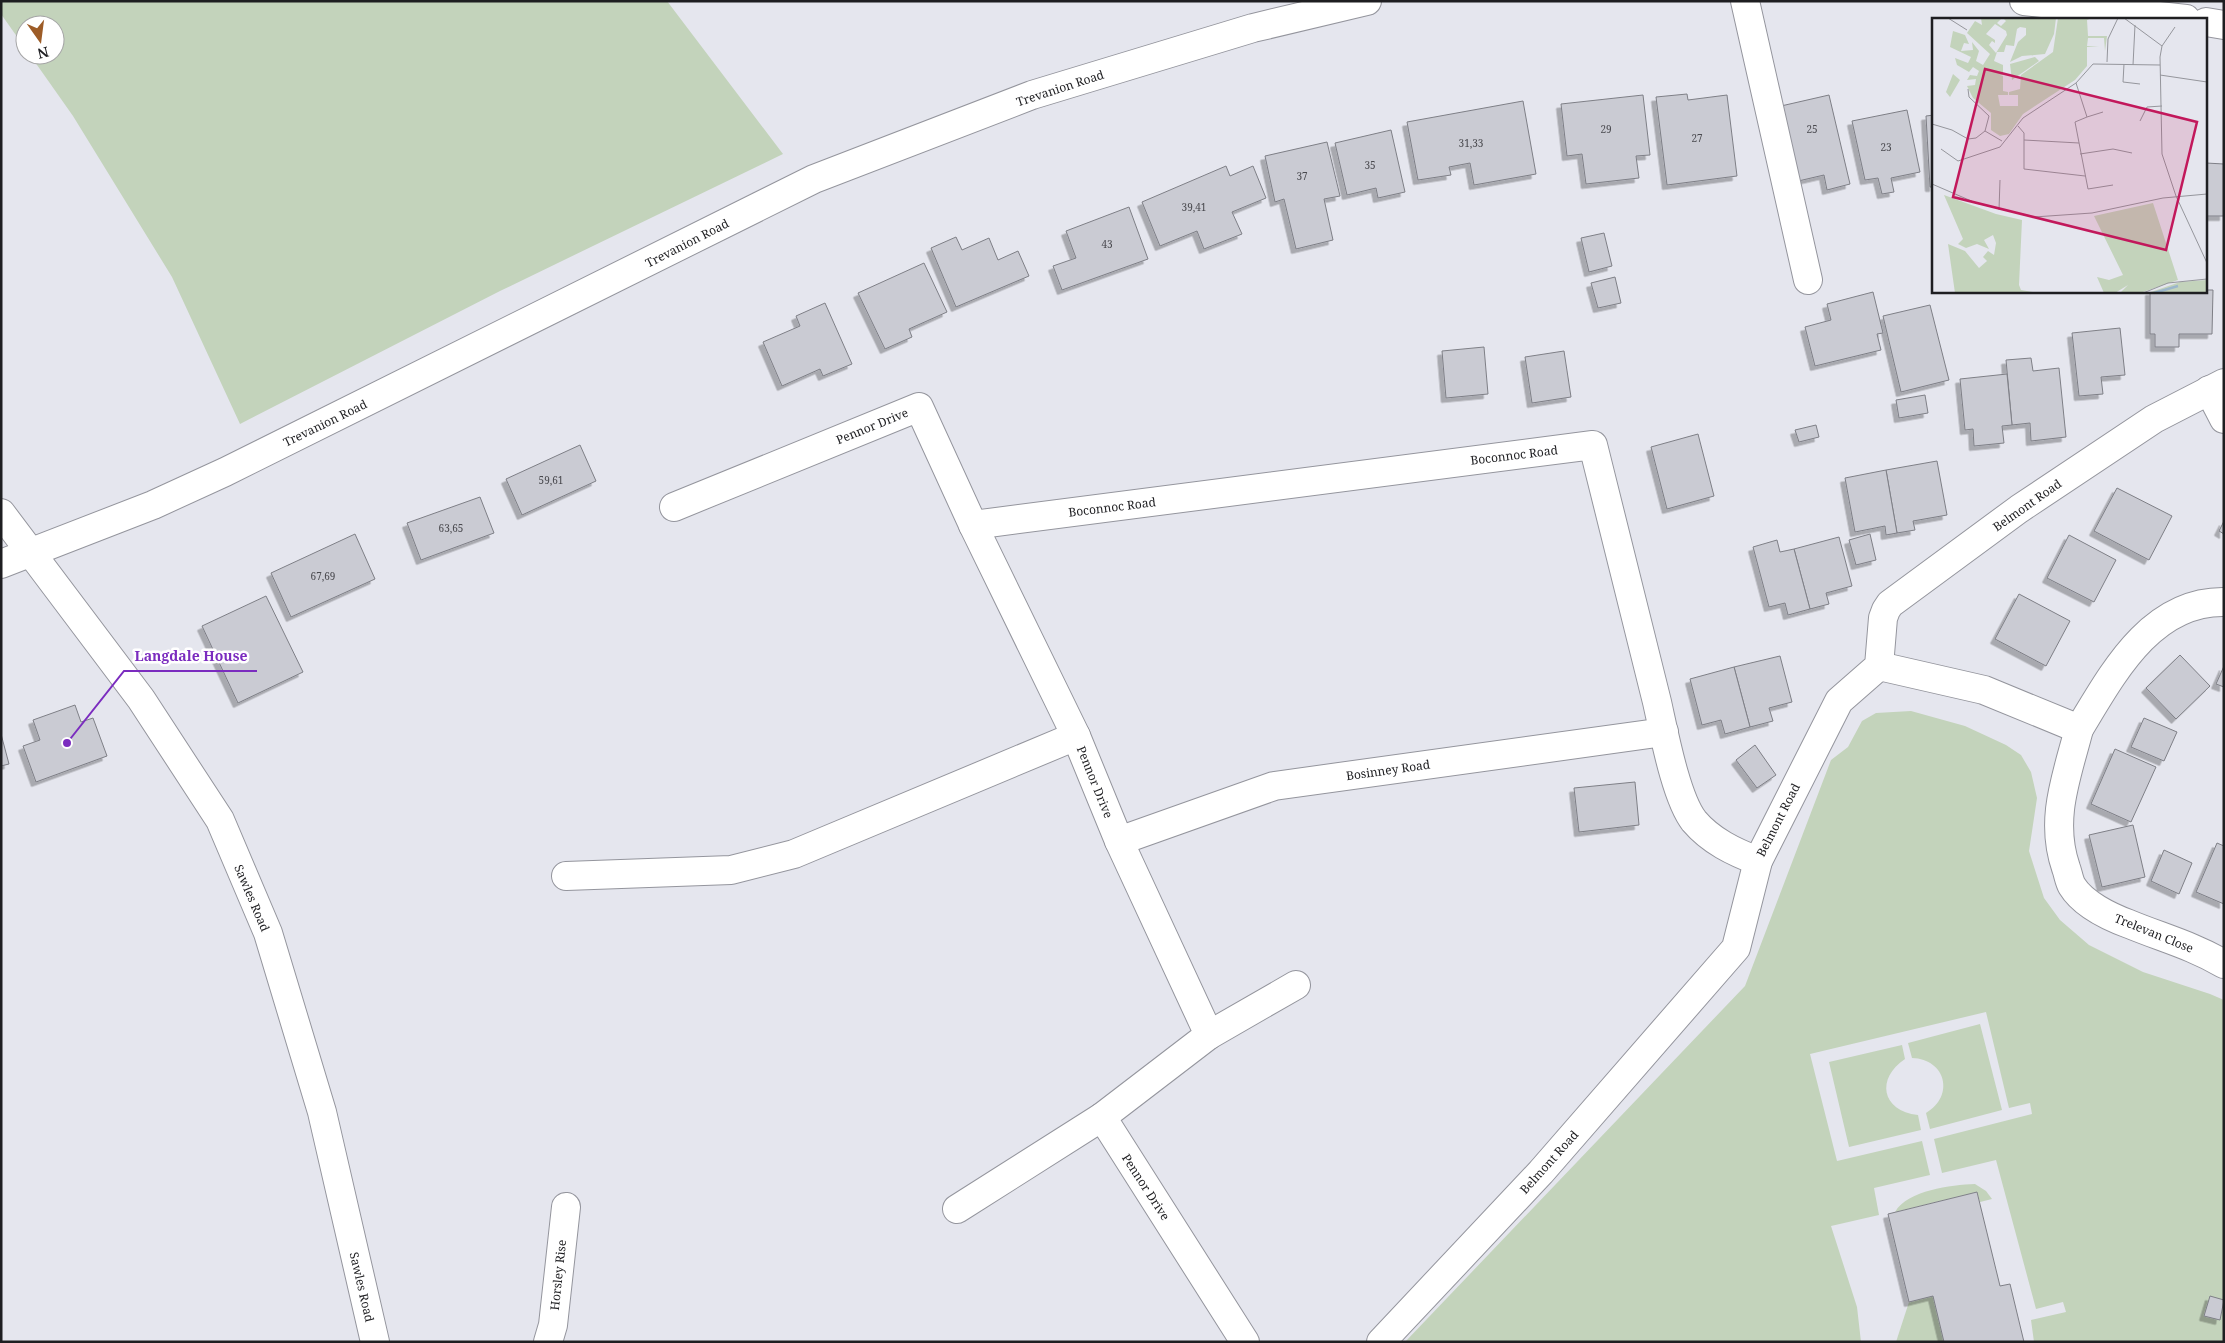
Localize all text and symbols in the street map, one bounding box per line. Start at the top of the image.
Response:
north arrow [15,15,65,65]
inset map [1932,18,2208,292]
text: N [36,43,51,64]
street label: Trevanion Road [1014,66,1107,110]
house number: 29 [1600,122,1612,136]
house number: 25 [1806,122,1818,136]
house number: 27 [1691,131,1703,145]
house number: 31,33 [1459,136,1484,150]
house number: 23 [1880,140,1892,154]
house number: 35 [1364,158,1376,172]
house number: 37 [1296,169,1308,183]
house number: 39,41 [1182,200,1206,214]
street label: Trevanion Road [642,214,732,271]
house number: 43 [1101,237,1113,251]
street label: Trevanion Road [280,395,370,451]
street label: Pennor Drive [833,404,911,448]
street label: Boconnoc Road [1469,441,1559,469]
house number: 59,61 [539,473,563,487]
street label: Belmont Road [1989,475,2065,535]
street label: Boconnoc Road [1067,493,1157,521]
house number: 63,65 [439,521,463,535]
house number: 67,69 [311,569,335,583]
callout: Langdale House [124,642,257,671]
text: Langdale House [135,646,247,665]
street label: Pennor Drive [1073,743,1117,821]
street label: Bosinney Road [1345,756,1432,784]
street label: Belmont Road [1752,780,1804,860]
street label: Sawles Road [230,862,274,935]
street label: Trelevan Close [2112,909,2196,957]
street label: Belmont Road [1516,1126,1583,1198]
street label: Pennor Drive [1118,1150,1174,1224]
street label: Horsley Rise [546,1239,570,1311]
street label: Sawles Road [346,1250,378,1324]

